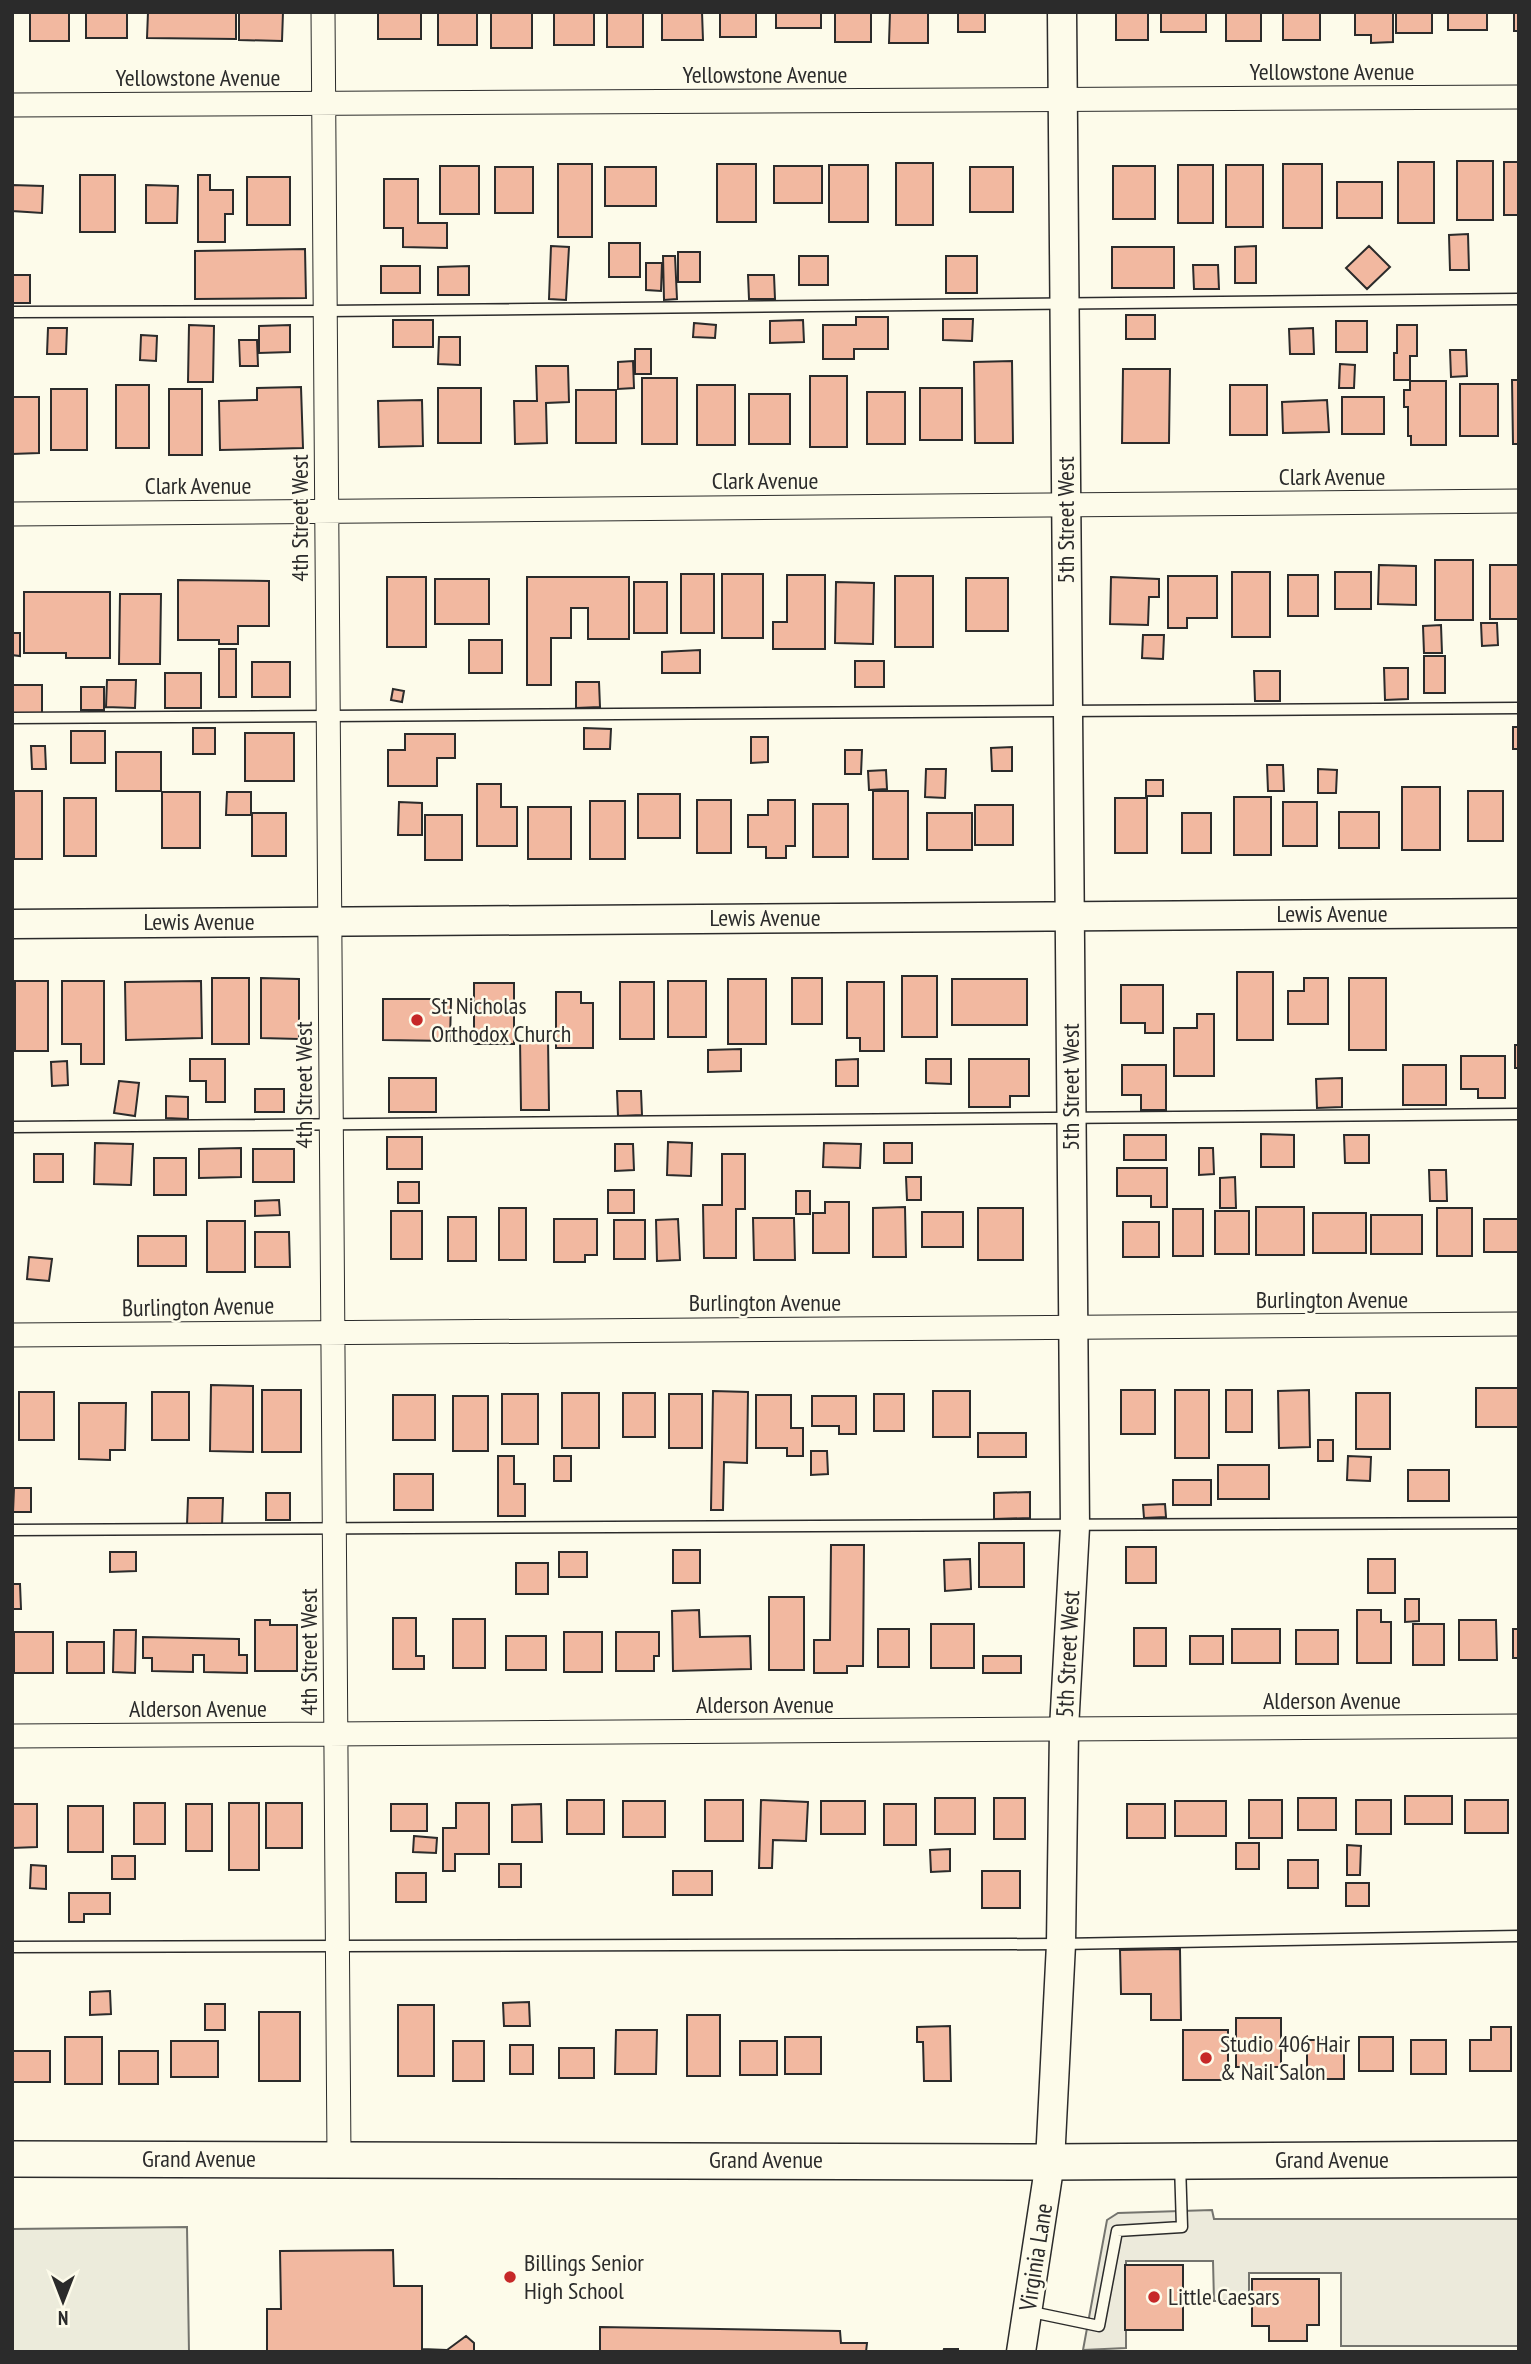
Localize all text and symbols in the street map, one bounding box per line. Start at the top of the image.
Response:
street label: Yellowstone Avenue [1249,56,1415,87]
street label: Yellowstone Avenue [682,59,848,90]
street label: Yellowstone Avenue [115,62,281,93]
street label: 4th Street West [284,454,315,582]
street label: 5th Street West [1050,456,1081,584]
street label: Clark Avenue [1279,461,1385,492]
street label: Clark Avenue [712,465,818,496]
street label: Clark Avenue [145,470,251,501]
street label: Lewis Avenue [1276,898,1388,929]
street label: Lewis Avenue [709,902,821,933]
street label: Lewis Avenue [143,906,255,937]
place label: St. Nicholas Orthodox Church [431,990,571,1049]
marker: St. Nicholas Orthodox Church [409,1012,425,1028]
street label: 4th Street West [288,1021,319,1149]
street label: 5th Street West [1055,1023,1086,1151]
street label: Burlington Avenue [1256,1284,1408,1315]
street label: Burlington Avenue [689,1287,841,1318]
street label: Burlington Avenue [122,1290,274,1323]
street label: 4th Street West [293,1588,324,1716]
street label: 5th Street West [1049,1589,1086,1718]
street label: Alderson Avenue [1263,1685,1401,1716]
street label: Alderson Avenue [696,1689,834,1720]
street label: Alderson Avenue [129,1693,267,1724]
place label: Studio 406 Hair & Nail Salon [1220,2028,1351,2087]
marker: Studio 406 Hair & Nail Salon [1198,2050,1214,2066]
street label: Grand Avenue [142,2143,256,2174]
street label: Grand Avenue [709,2144,823,2175]
street label: Grand Avenue [1275,2144,1389,2175]
street label: Virginia Lane [1012,2201,1059,2314]
place label: Billings Senior High School [524,2247,644,2306]
north arrow [28,2266,98,2336]
marker: Billings Senior High School [502,2269,518,2285]
place label: Little Caesars [1168,2281,1280,2312]
marker: Little Caesars [1146,2289,1162,2305]
text: N [58,2306,68,2330]

